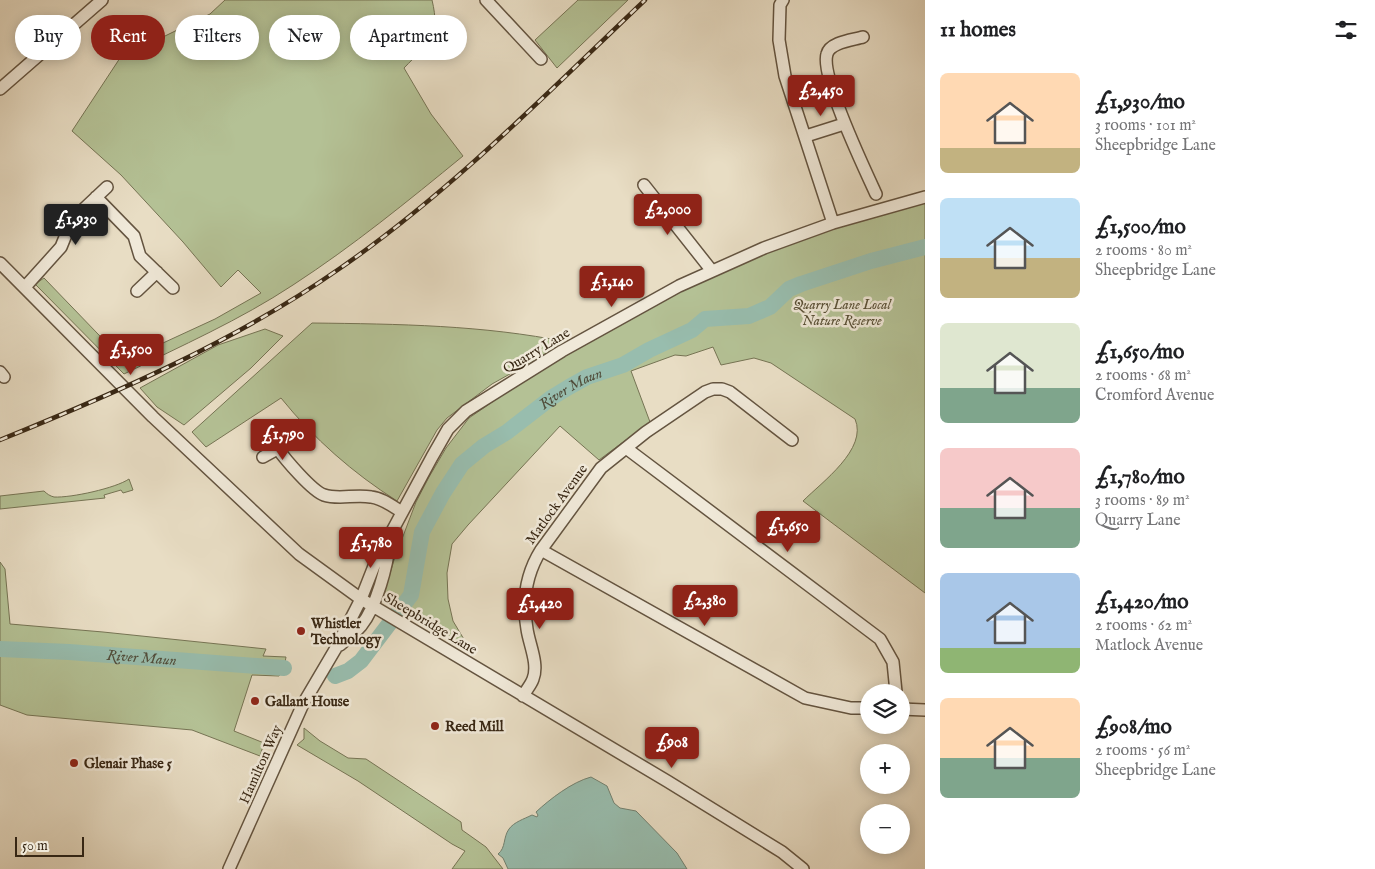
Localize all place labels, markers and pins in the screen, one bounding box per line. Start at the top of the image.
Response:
pin: £2,450 [780,74,862,117]
pin: £2,000 [627,194,709,236]
pin: £1,930 [35,204,117,246]
pin: £1,140 [571,266,653,308]
pin: £1,500 [90,334,172,376]
pin: £1,790 [242,418,324,461]
pin: £1,650 [747,510,829,553]
pin: £1,780 [330,526,412,569]
pin: £2,380 [664,584,746,627]
pin: £1,420 [499,588,581,630]
place label: Whistler Technology [310,615,382,649]
marker: Whistler Technology [295,625,307,637]
place label: Gallant House [265,693,350,711]
marker: Gallant House [249,695,261,707]
place label: Reed Mill [445,718,505,736]
marker: Reed Mill [429,720,441,732]
pin: £908 [642,726,702,769]
place label: Glenair Phase 5 [84,755,172,773]
marker: Glenair Phase 5 [68,757,80,769]

